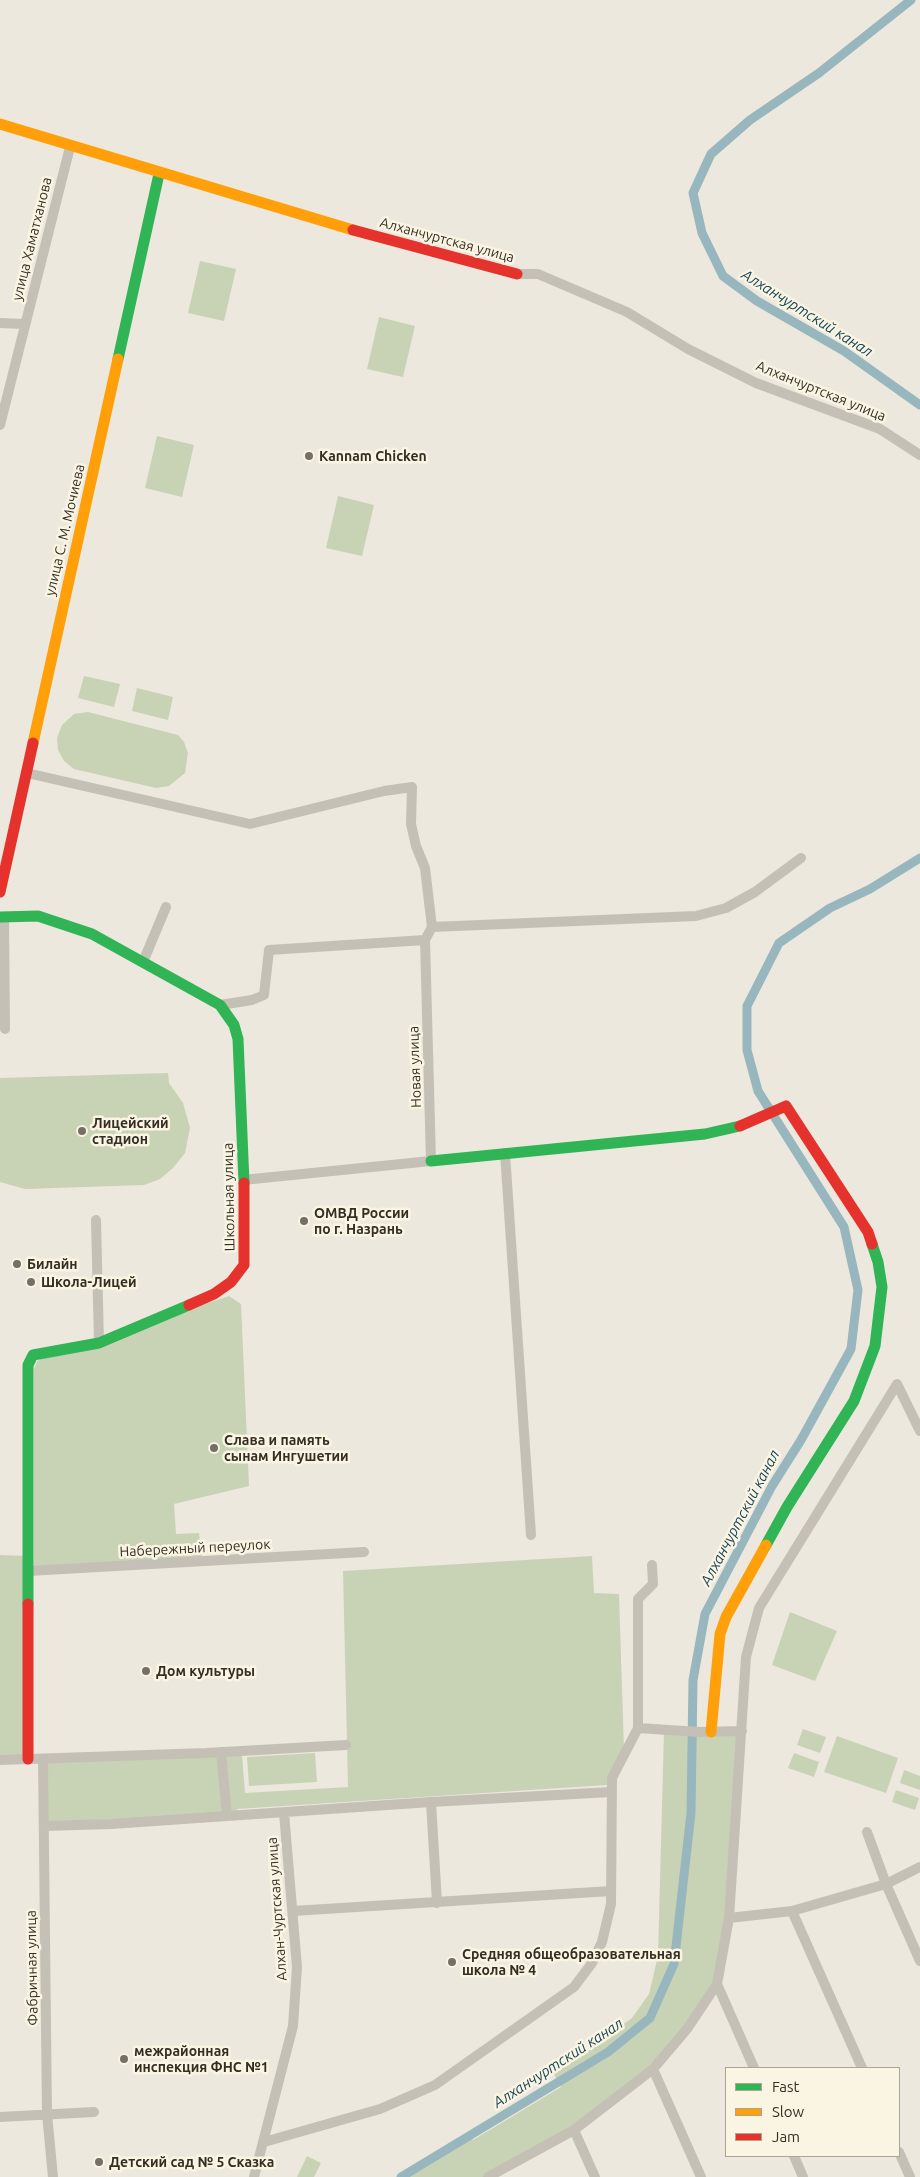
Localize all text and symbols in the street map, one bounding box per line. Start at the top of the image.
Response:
street label: улица Хаматханова [9,175,55,303]
street label: Алханчуртская улица [378,214,516,266]
water label: Алханчуртский канал [738,265,876,361]
street label: Алханчуртская улица [754,357,888,425]
place label: Kannam Chicken [319,448,427,464]
marker: Kannam Chicken [303,450,315,462]
street label: улица С. М. Мочиева [42,462,88,598]
street label: Новая улица [405,1026,425,1108]
place label: Лицейский стадион [92,1115,169,1148]
marker: Лицейский стадион [76,1125,88,1137]
street label: Школьная улица [220,1143,238,1251]
place label: ОМВД России по г. Назрань [314,1205,409,1238]
marker: ОМВД России по г. Назрань [298,1215,310,1227]
place label: Билайн [27,1256,78,1272]
marker: Билайн [11,1258,23,1270]
place label: Школа-Лицей [41,1274,137,1290]
marker: Школа-Лицей [25,1276,37,1288]
place label: Слава и память сынам Ингушетии [224,1432,349,1464]
marker: Слава и память сынам Ингушетии [208,1442,220,1454]
water label: Алханчуртский канал [697,1447,783,1589]
street label: Набережный переулок [119,1536,271,1560]
place label: Дом культуры [156,1663,255,1679]
marker: Дом культуры [140,1665,152,1677]
street label: Алхан-Чуртская улица [264,1837,290,1981]
street label: Фабричная улица [23,1910,41,2026]
place label: Средняя общеобразовательная школа № 4 [462,1946,681,1978]
marker: Средняя общеобразовательная школа № 4 [446,1956,458,1968]
water label: Алханчуртский канал [490,2014,626,2112]
place label: межрайонная инспекция ФНС №1 [134,2043,269,2076]
marker: межрайонная инспекция ФНС №1 [118,2053,130,2065]
legend [725,2067,900,2157]
text: Fast [772,2078,799,2095]
text: Slow [772,2103,804,2120]
text: Jam [772,2128,800,2145]
place label: Детский сад № 5 Сказка [109,2154,274,2170]
marker: Детский сад № 5 Сказка [93,2156,105,2168]

